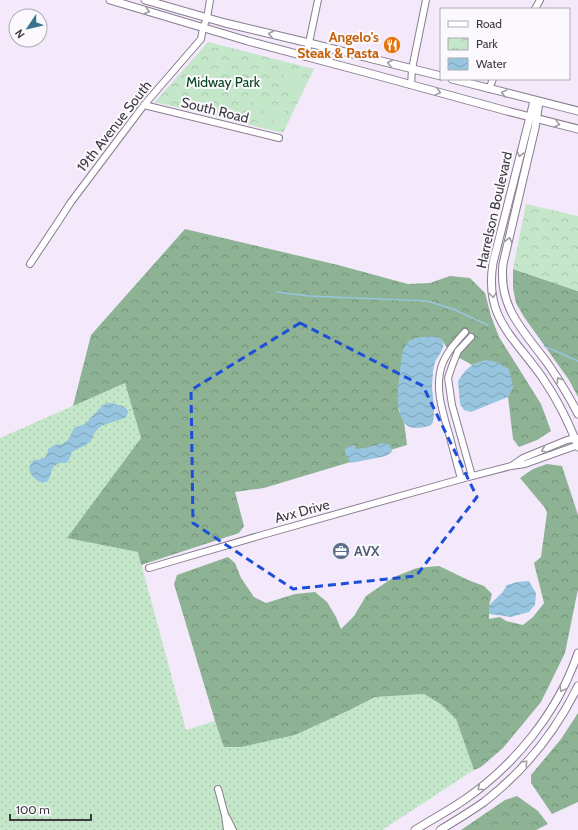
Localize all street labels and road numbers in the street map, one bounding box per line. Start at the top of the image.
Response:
street label: 19th Avenue South [73,77,155,175]
street label: South Road [179,93,251,127]
street label: Harrelson Boulevard [472,150,516,270]
street label: Avx Drive [273,495,331,527]

